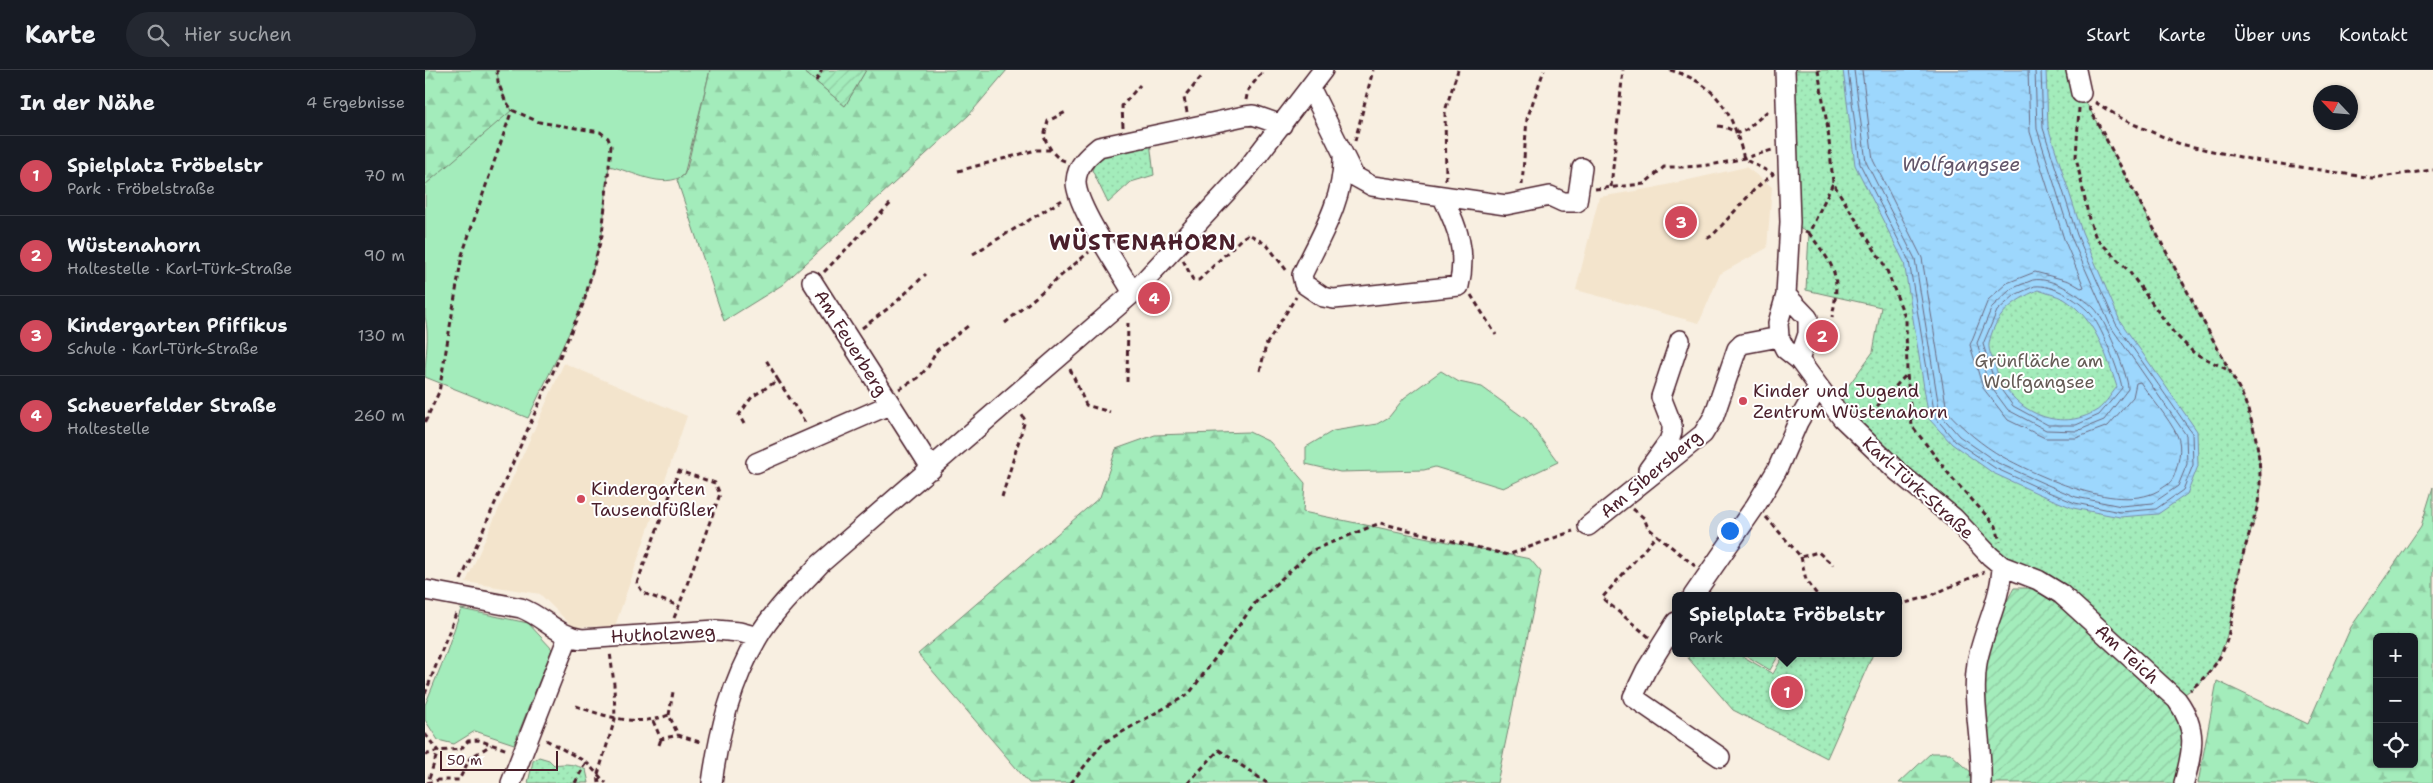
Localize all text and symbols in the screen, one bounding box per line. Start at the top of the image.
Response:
search box [126,12,476,57]
text: Karte [25,19,96,51]
icon: search [144,21,172,49]
text: Hier suchen [184,22,291,47]
text: Start [2086,23,2130,47]
text: Karte [2158,23,2206,47]
text: Über uns [2234,23,2311,47]
text: Kontakt [2339,23,2408,47]
north arrow [2313,85,2358,130]
text: In der Nähe [20,89,155,117]
text: 4 Ergebnisse [306,92,405,113]
water label: Wolfgangsee [1902,152,2020,177]
text: Spielplatz Fröbelstr [67,153,263,178]
text: 1 [32,165,40,186]
text: 70 m [364,165,405,186]
text: Park · Fröbelstraße [67,178,215,199]
pin: 3 [1665,203,1697,241]
district label: WÜSTENAHORN [1049,227,1237,257]
text: Wüstenahorn [67,233,201,258]
text: 2 [30,245,42,266]
text: 90 m [364,245,405,266]
text: Haltestelle · Karl-Türk-Straße [67,258,292,279]
pin: 4 [1138,279,1170,317]
street label: Am Feuerberg [809,285,893,401]
text: Kindergarten Pfiffikus [67,313,288,338]
pin: 2 [1806,317,1838,355]
text: 3 [30,325,42,346]
text: 130 m [358,325,405,346]
text: Schule · Karl-Türk-Straße [67,338,259,359]
park label: Grünfläche am Wolfgangsee [1975,349,2103,394]
place label: Kinder und Jugend Zentrum Wüstenahorn [1753,379,1948,424]
text: Scheuerfelder Straße [67,393,277,418]
marker: Kinder und Jugend Zentrum Wüstenahorn [1737,395,1749,407]
text: 4 [30,405,42,426]
text: 260 m [353,405,405,426]
text: Haltestelle [67,418,150,439]
street label: Am Sibersberg [1595,425,1707,523]
street label: Karl-Türk-Straße [1857,431,1979,545]
place label: Kindergarten Tausendfüßler [591,477,715,522]
marker: Kindergarten Tausendfüßler [575,493,587,505]
your location [1717,518,1743,544]
popup [1672,592,1902,657]
text: Spielplatz Fröbelstr [1689,602,1885,627]
street label: Hutholzweg [610,619,716,649]
street label: Am Teich [2090,619,2164,689]
text: Park [1689,627,1723,648]
map controls [2373,633,2418,768]
button: + [2373,633,2418,678]
pin: 1 [1771,673,1803,711]
button: − [2373,678,2418,723]
button: locate [2373,723,2418,768]
scale bar [440,748,557,771]
text: 50 m [447,751,482,769]

